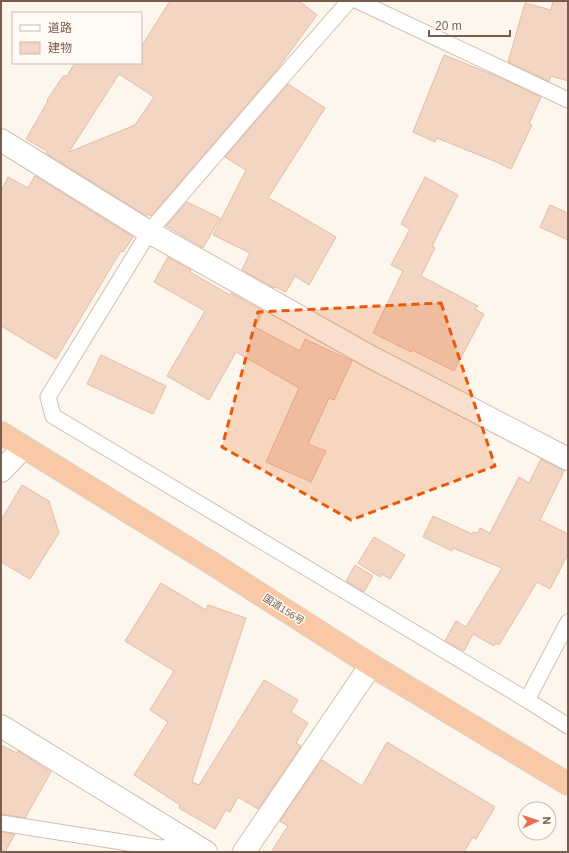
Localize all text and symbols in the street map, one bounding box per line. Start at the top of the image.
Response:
legend [12,12,142,64]
scale bar [429,12,510,38]
text: 20 m [435,19,462,33]
text: 道路 [48,21,72,35]
text: 建物 [48,41,72,55]
street label: 国道156号 [261,592,306,627]
north arrow [517,801,557,841]
text: N [541,816,553,825]

